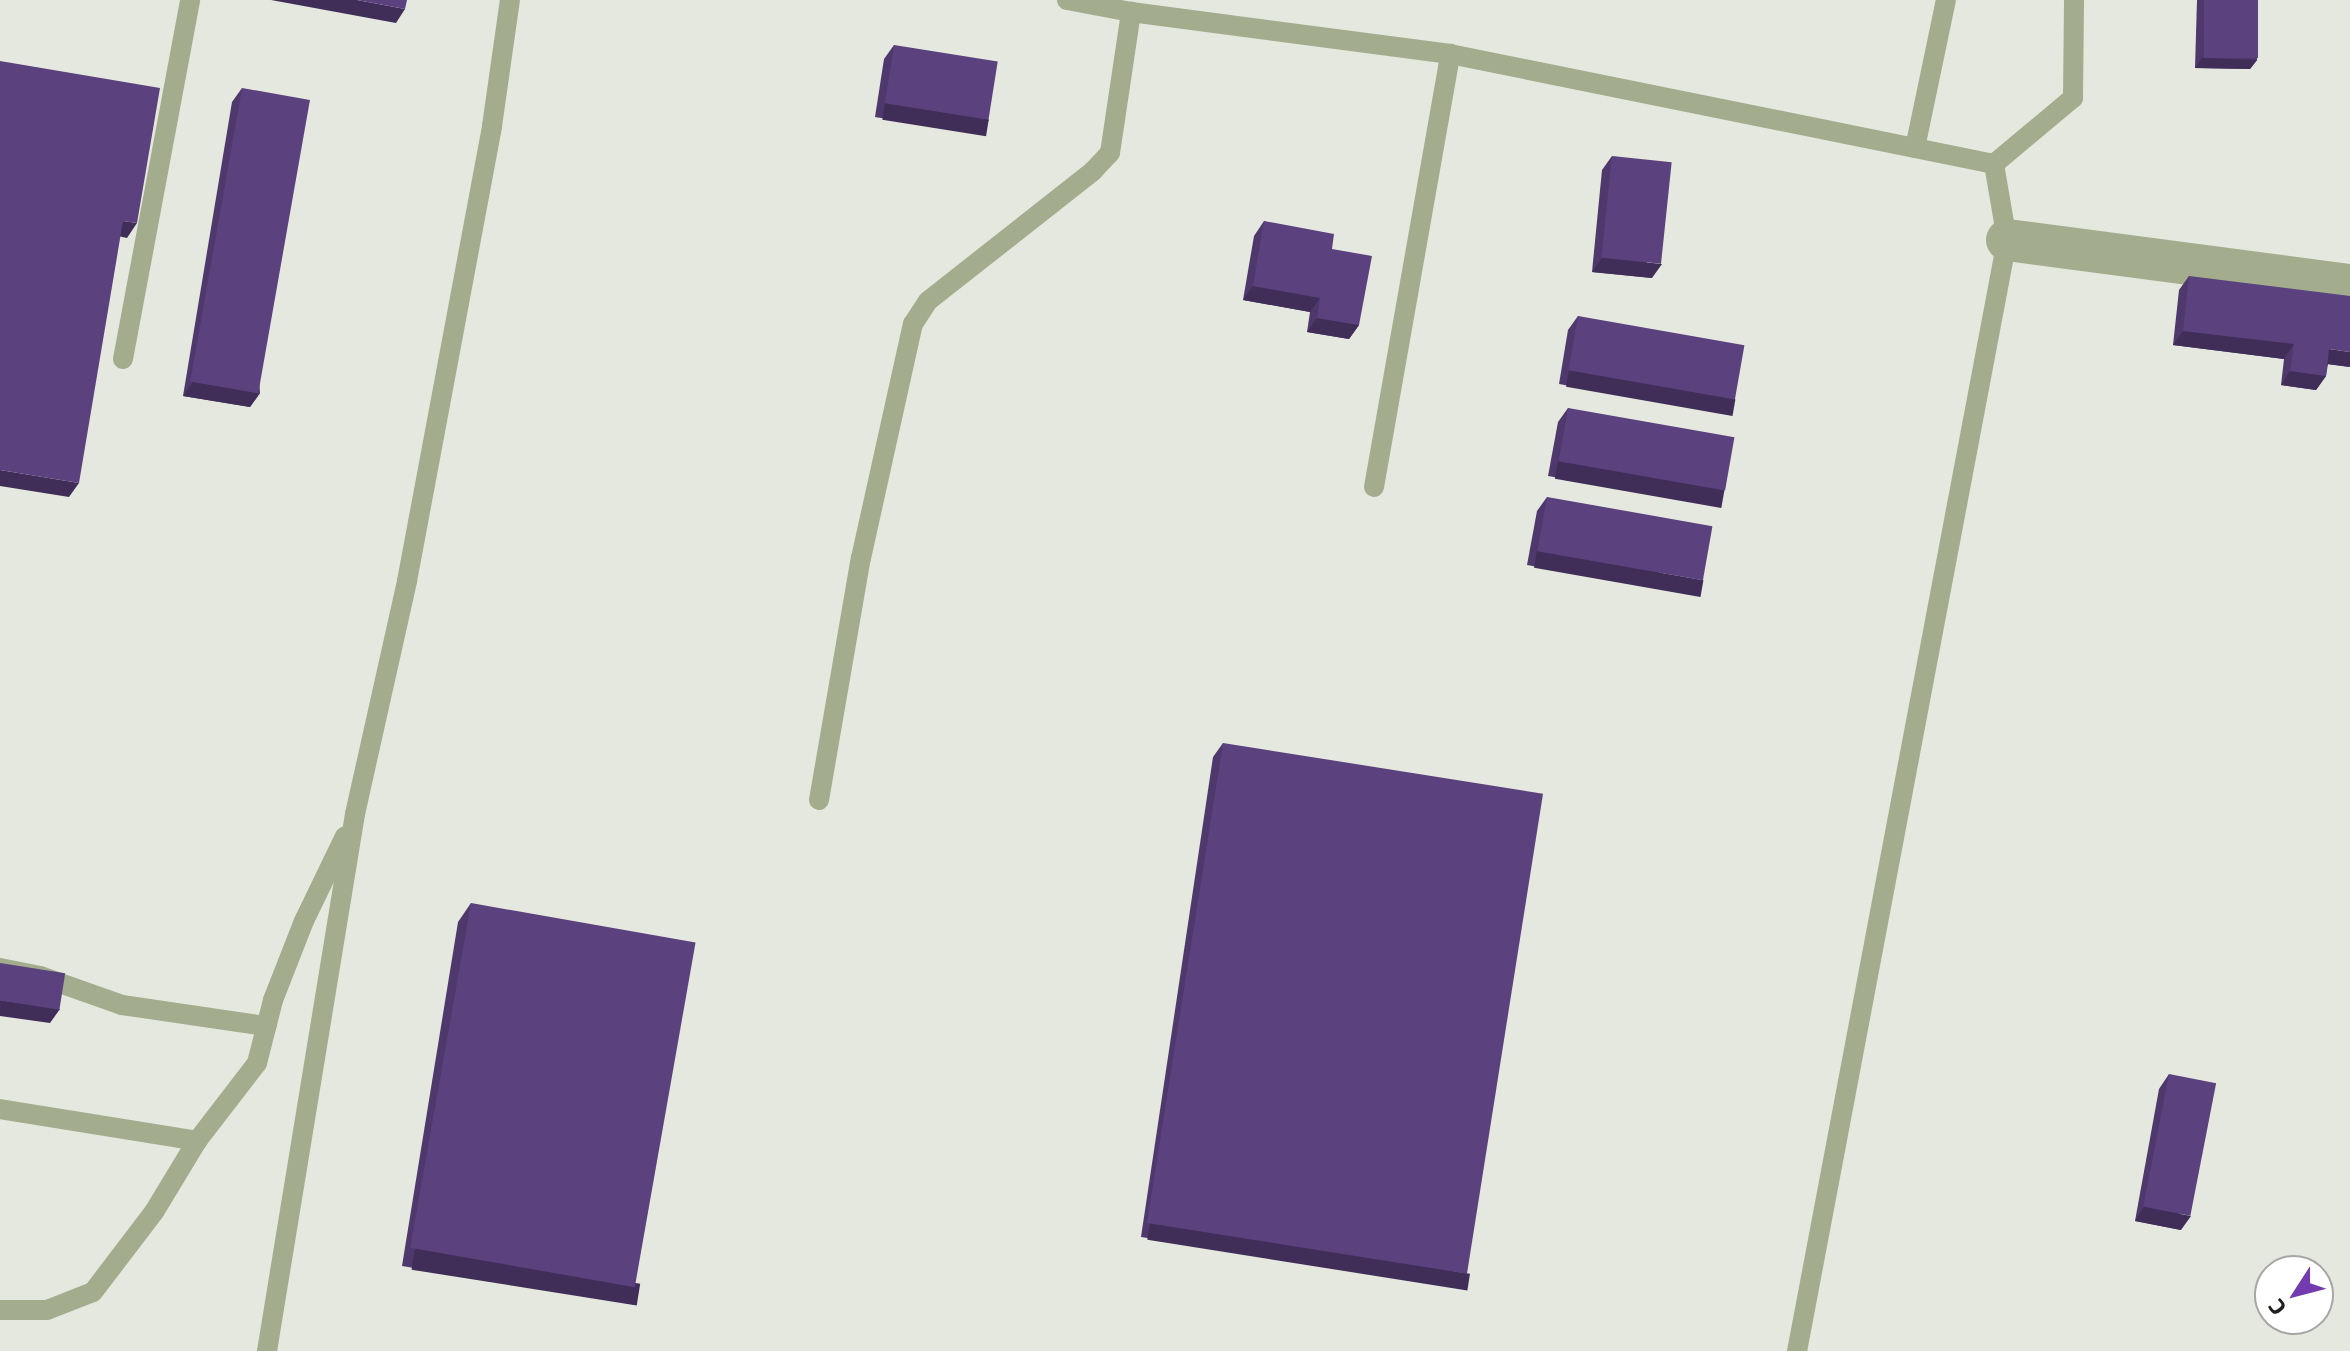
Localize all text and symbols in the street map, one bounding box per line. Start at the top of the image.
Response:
north arrow [2254,1255,2334,1335]
text: С [2262,1295,2291,1321]

